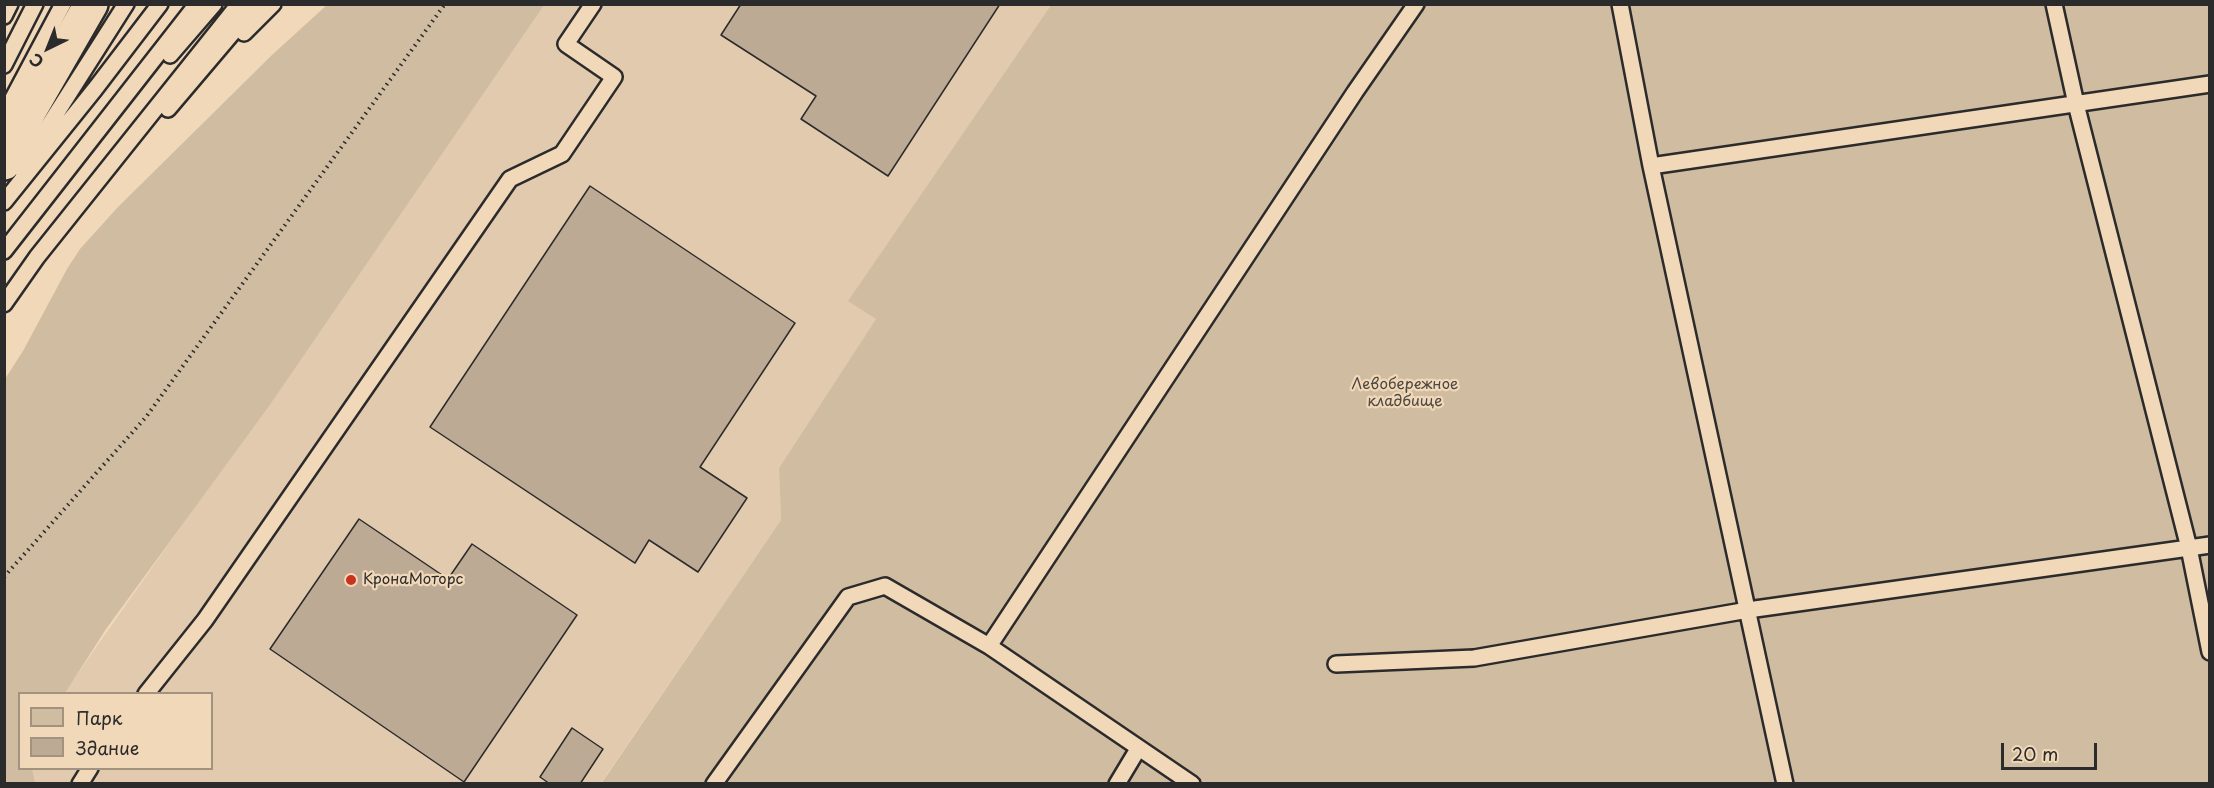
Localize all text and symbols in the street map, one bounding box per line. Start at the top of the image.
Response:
north arrow [18,18,78,78]
text: С [23,48,48,74]
park label: Левобережное кладбище [1352,376,1458,411]
place label: КронаМоторс [363,571,463,589]
marker: КронаМоторс [344,573,358,587]
legend [18,692,213,770]
text: Парк [76,704,122,731]
scale bar [2004,731,2100,769]
text: Здание [76,734,139,761]
text: 20 m [2012,740,2058,767]

